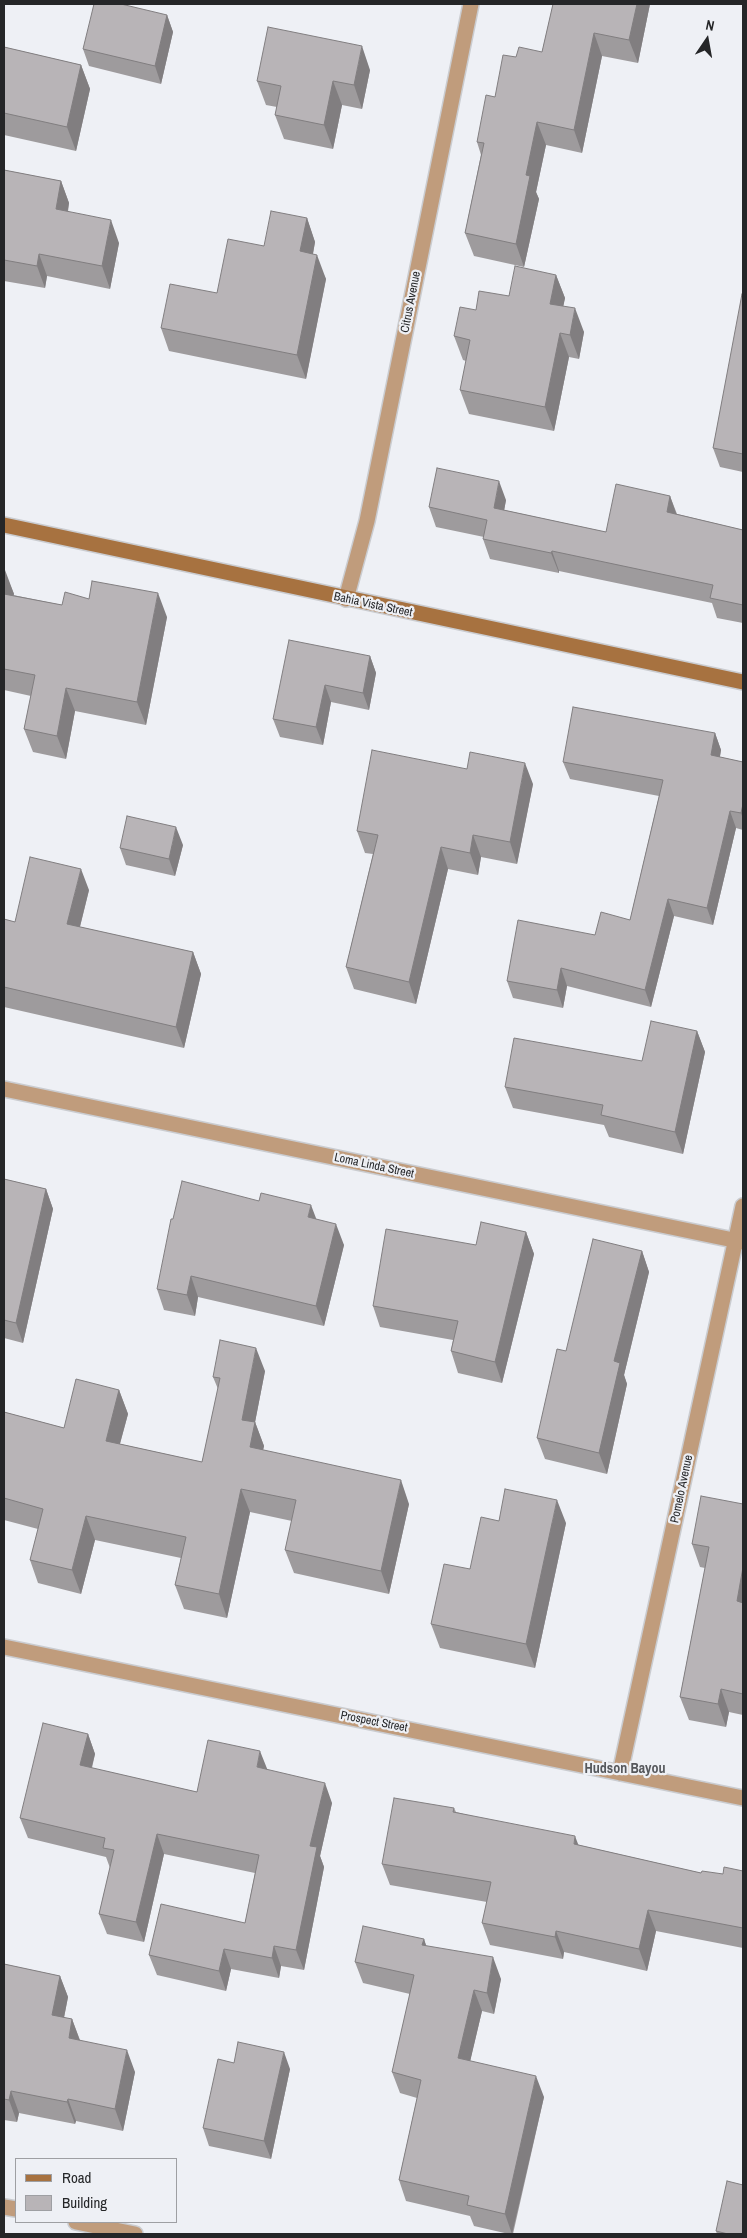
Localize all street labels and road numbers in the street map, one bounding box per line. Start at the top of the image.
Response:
street label: Citrus Avenue [398,270,424,334]
street label: Bahia Vista Street [333,590,413,620]
street label: Loma Linda Street [333,1151,415,1181]
street label: Pomelo Avenue [668,1454,696,1524]
street label: Prospect Street [339,1708,409,1736]

